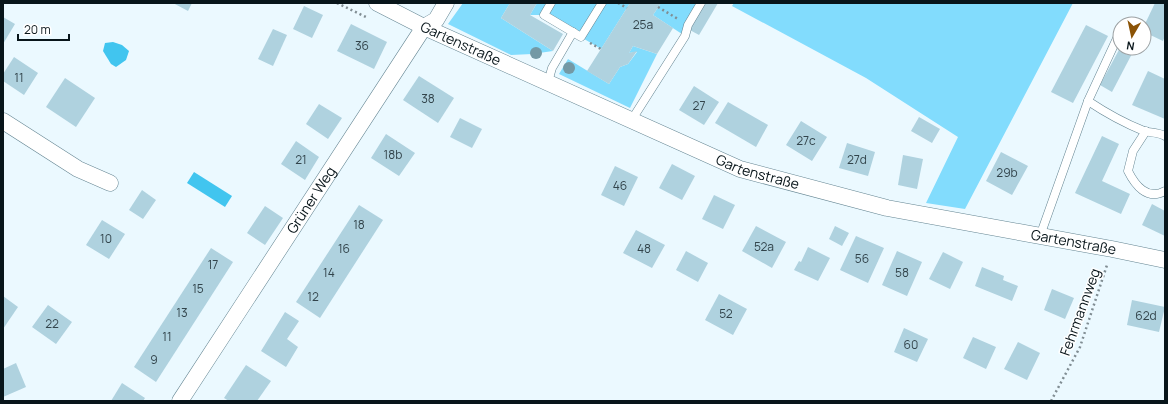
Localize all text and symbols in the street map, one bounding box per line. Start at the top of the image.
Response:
scale bar [18,16,69,42]
house number: 25a [633,16,653,33]
north arrow [1112,16,1152,56]
street label: Gartenstraße [418,17,504,69]
text: 20 m [24,21,51,38]
house number: 36 [355,37,369,54]
text: N [1125,38,1135,54]
house number: 11 [14,69,24,86]
house number: 38 [421,90,435,107]
house number: 27 [693,97,705,114]
house number: 27c [796,132,816,149]
house number: 18b [384,146,402,163]
street label: Gartenstraße [713,149,802,193]
house number: 21 [295,151,307,168]
house number: 27d [847,151,867,168]
street label: Grüner Weg [282,163,340,237]
house number: 29b [996,164,1018,181]
house number: 46 [613,177,627,194]
house number: 18 [353,216,365,233]
street label: Gartenstraße [1029,224,1118,259]
house number: 10 [100,230,112,247]
house number: 52a [754,238,774,255]
house number: 16 [338,240,350,257]
house number: 48 [637,240,651,257]
house number: 56 [855,250,869,267]
house number: 17 [208,256,218,273]
house number: 14 [323,264,335,281]
house number: 58 [895,264,909,281]
street label: Fehrmannweg [1055,266,1104,358]
house number: 15 [192,280,204,297]
house number: 12 [307,288,319,305]
house number: 13 [176,304,188,321]
house number: 52 [719,305,733,322]
house number: 62d [1135,307,1157,324]
house number: 22 [45,315,59,332]
house number: 11 [162,328,172,345]
house number: 60 [904,336,918,353]
house number: 9 [150,351,158,368]

